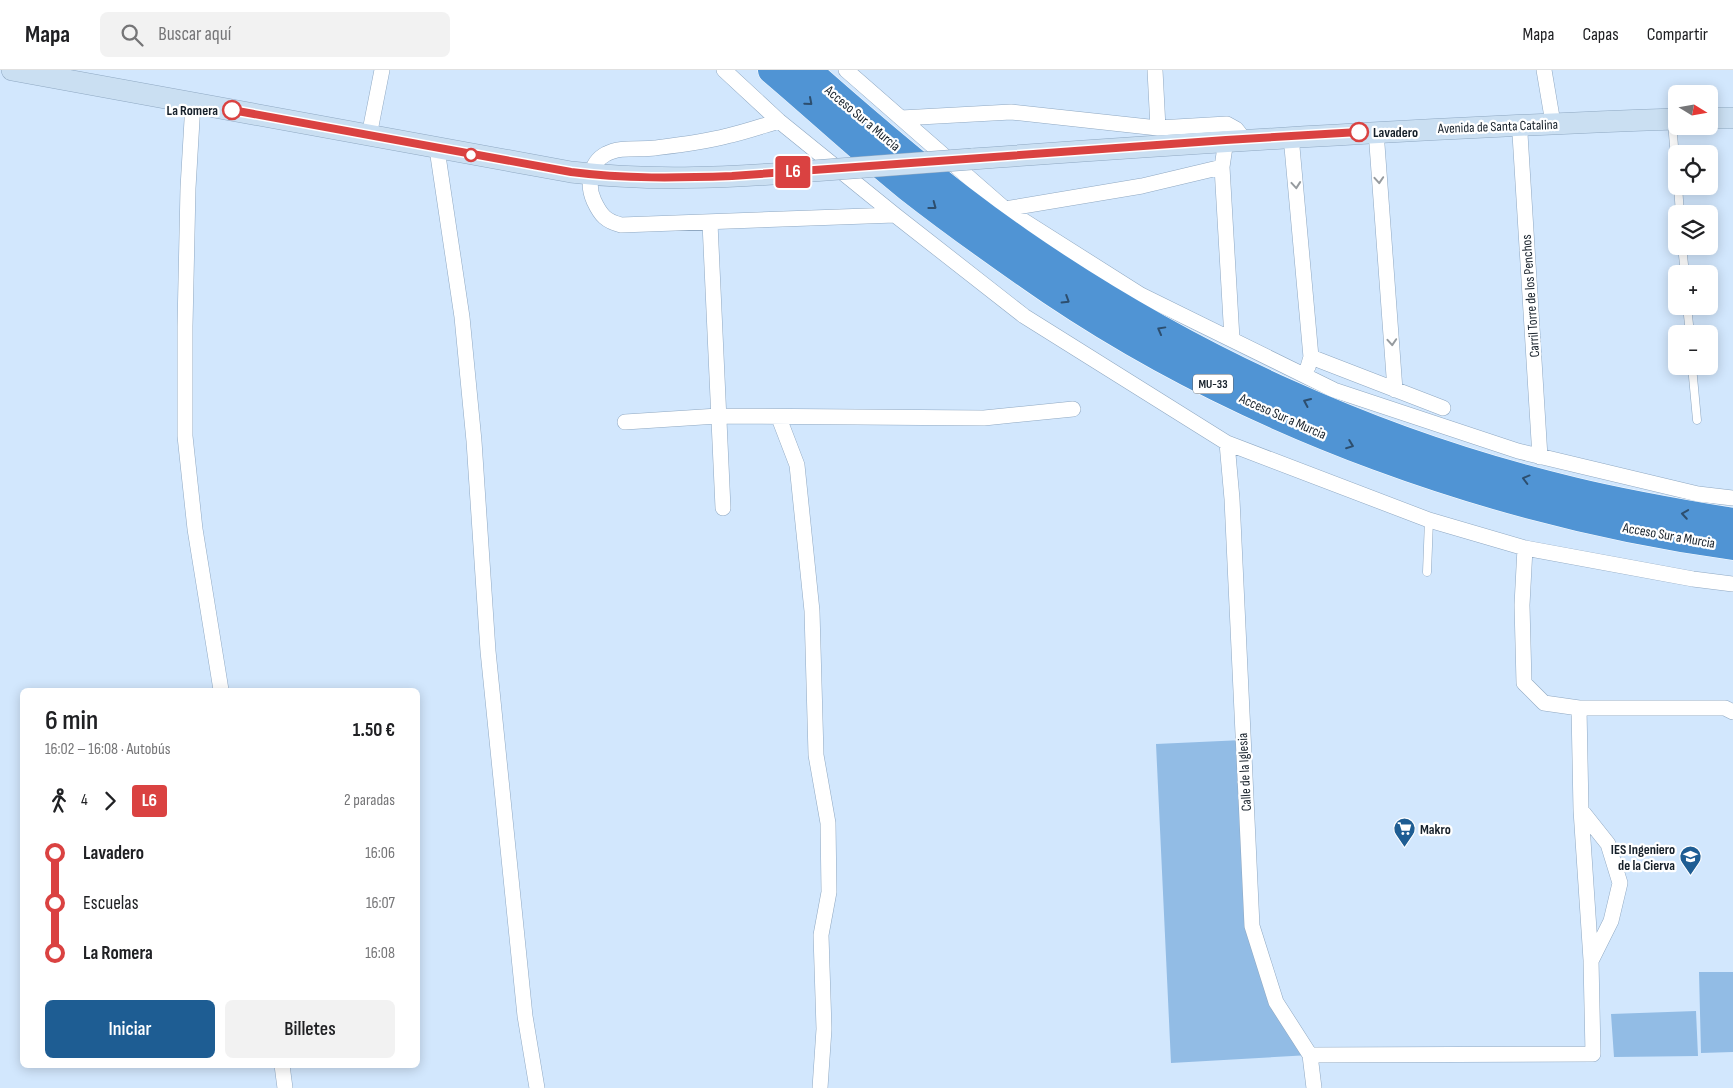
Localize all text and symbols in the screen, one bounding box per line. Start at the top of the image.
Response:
search box [100,12,450,57]
text: Mapa [25,20,70,49]
icon: search [118,21,146,49]
text: Buscar aquí [158,23,231,46]
text: Mapa [1522,24,1554,45]
text: Capas [1582,24,1619,45]
text: Compartir [1647,24,1708,45]
street label: Acceso Sur a Murcia [821,81,904,155]
north arrow [1668,85,1718,135]
map controls [1668,85,1718,375]
one-way arrow [803,96,812,105]
marker: La Romera [222,100,242,120]
place label: La Romera [167,102,218,119]
street label: Avenida de Santa Catalina [1437,116,1558,137]
marker: Lavadero [1349,122,1369,142]
place label: Lavadero [1373,124,1418,141]
button: locate [1668,145,1718,195]
unlabelled marker [464,148,478,162]
line badge: L6 [770,156,816,188]
text: L6 [785,161,801,182]
one-way arrow [1374,176,1385,184]
one-way arrow [1290,181,1301,189]
one-way arrow [927,201,936,209]
button: layers [1668,205,1718,255]
street label: Carril Torre de los Penchos [1518,234,1543,358]
button: + [1668,265,1718,315]
one-way arrow [1060,294,1069,304]
button: − [1668,325,1718,375]
one-way arrow [1158,326,1167,336]
one-way arrow [1386,338,1397,346]
road number: MU-33 [1193,374,1233,394]
street label: Acceso Sur a Murcia [1236,389,1329,443]
one-way arrow [1303,397,1312,408]
one-way arrow [1346,440,1354,450]
one-way arrow [1522,474,1531,485]
one-way arrow [1681,509,1689,519]
street label: Acceso Sur a Murcia [1621,519,1716,552]
text: 6 min [45,704,98,737]
text: 1.50 € [353,719,395,742]
street label: Calle de la Iglesia [1234,732,1255,812]
text: 16:02 – 16:08 · Autobús [45,740,170,759]
icon: walk [45,787,73,815]
icon: forward [96,787,124,815]
text: L6 [142,790,157,811]
text: 4 [81,791,88,810]
text: 2 paradas [344,791,395,810]
supermarket icon: Makro [1392,817,1416,848]
place label: Makro [1420,821,1451,838]
place label: IES Ingeniero de la Cierva [1611,841,1675,874]
text: Lavadero [83,842,144,865]
text: 16:06 [365,844,395,863]
school or university icon: IES Ingeniero de la Cierva [1679,845,1703,876]
text: Escuelas [83,892,139,915]
text: 16:07 [366,894,395,913]
text: La Romera [83,942,153,965]
text: 16:08 [365,944,395,963]
button: Iniciar [45,1000,215,1058]
button: Billetes [225,1000,395,1058]

